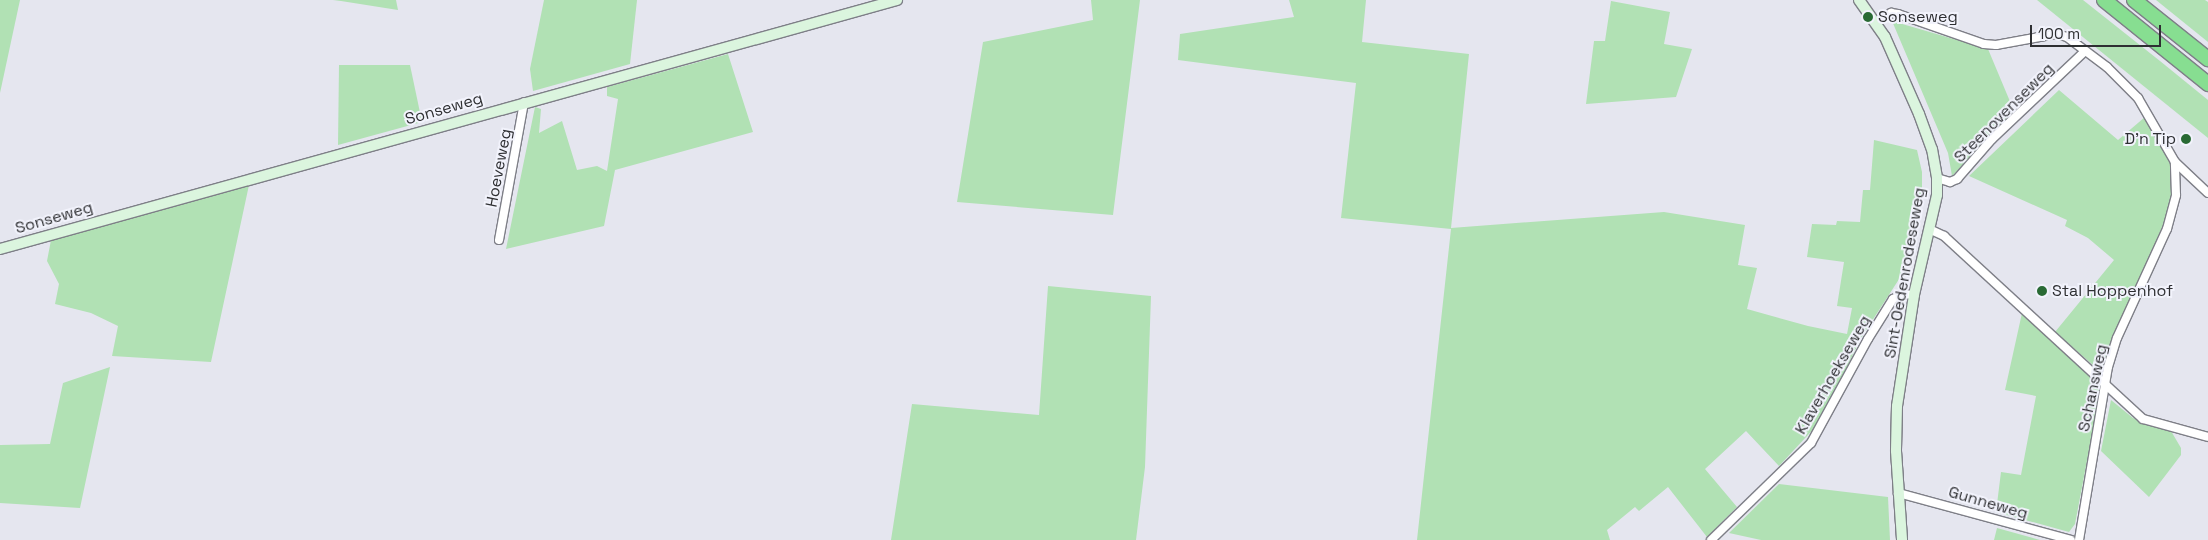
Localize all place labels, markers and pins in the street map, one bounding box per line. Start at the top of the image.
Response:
place label: Sonseweg [1878,7,1958,27]
marker: Sonseweg [1862,11,1874,23]
place label: D'n Tip [2124,129,2176,149]
marker: D'n Tip [2180,133,2192,145]
place label: Stal Hoppenhof [2052,281,2173,301]
marker: Stal Hoppenhof [2036,285,2048,297]

